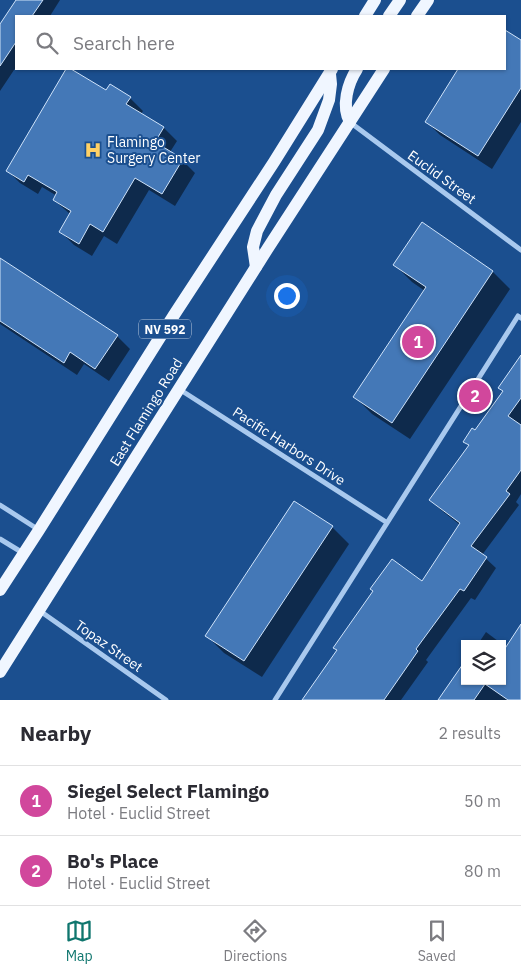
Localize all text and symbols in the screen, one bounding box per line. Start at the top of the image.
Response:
search box [15,15,506,70]
icon: search [33,29,61,57]
text: Search here [73,31,175,55]
place label: Flamingo Surgery Center [107,133,200,167]
hospital icon: Flamingo Surgery Center [83,140,103,160]
street label: Euclid Street [404,146,480,208]
your location [274,283,300,309]
road number: NV 592 [139,320,191,338]
pin: 1 [402,323,434,361]
street label: East Flamingo Road [106,355,186,469]
pin: 2 [459,377,491,415]
street label: Pacific Harbors Drive [229,403,349,489]
street label: Topaz Street [72,616,146,676]
map controls [461,640,506,685]
button: layers [461,640,506,685]
text: Nearby [20,719,91,747]
text: 2 results [438,723,501,743]
text: Siegel Select Flamingo [67,779,269,803]
text: 1 [31,791,41,811]
text: 50 m [464,791,501,811]
text: Hotel · Euclid Street [67,803,211,823]
text: Bo's Place [67,849,159,873]
text: 2 [31,861,41,881]
text: 80 m [464,861,501,881]
text: Hotel · Euclid Street [67,873,211,893]
tab: Map [65,917,93,965]
tab: Directions [224,917,287,965]
tab: Saved [418,917,456,965]

